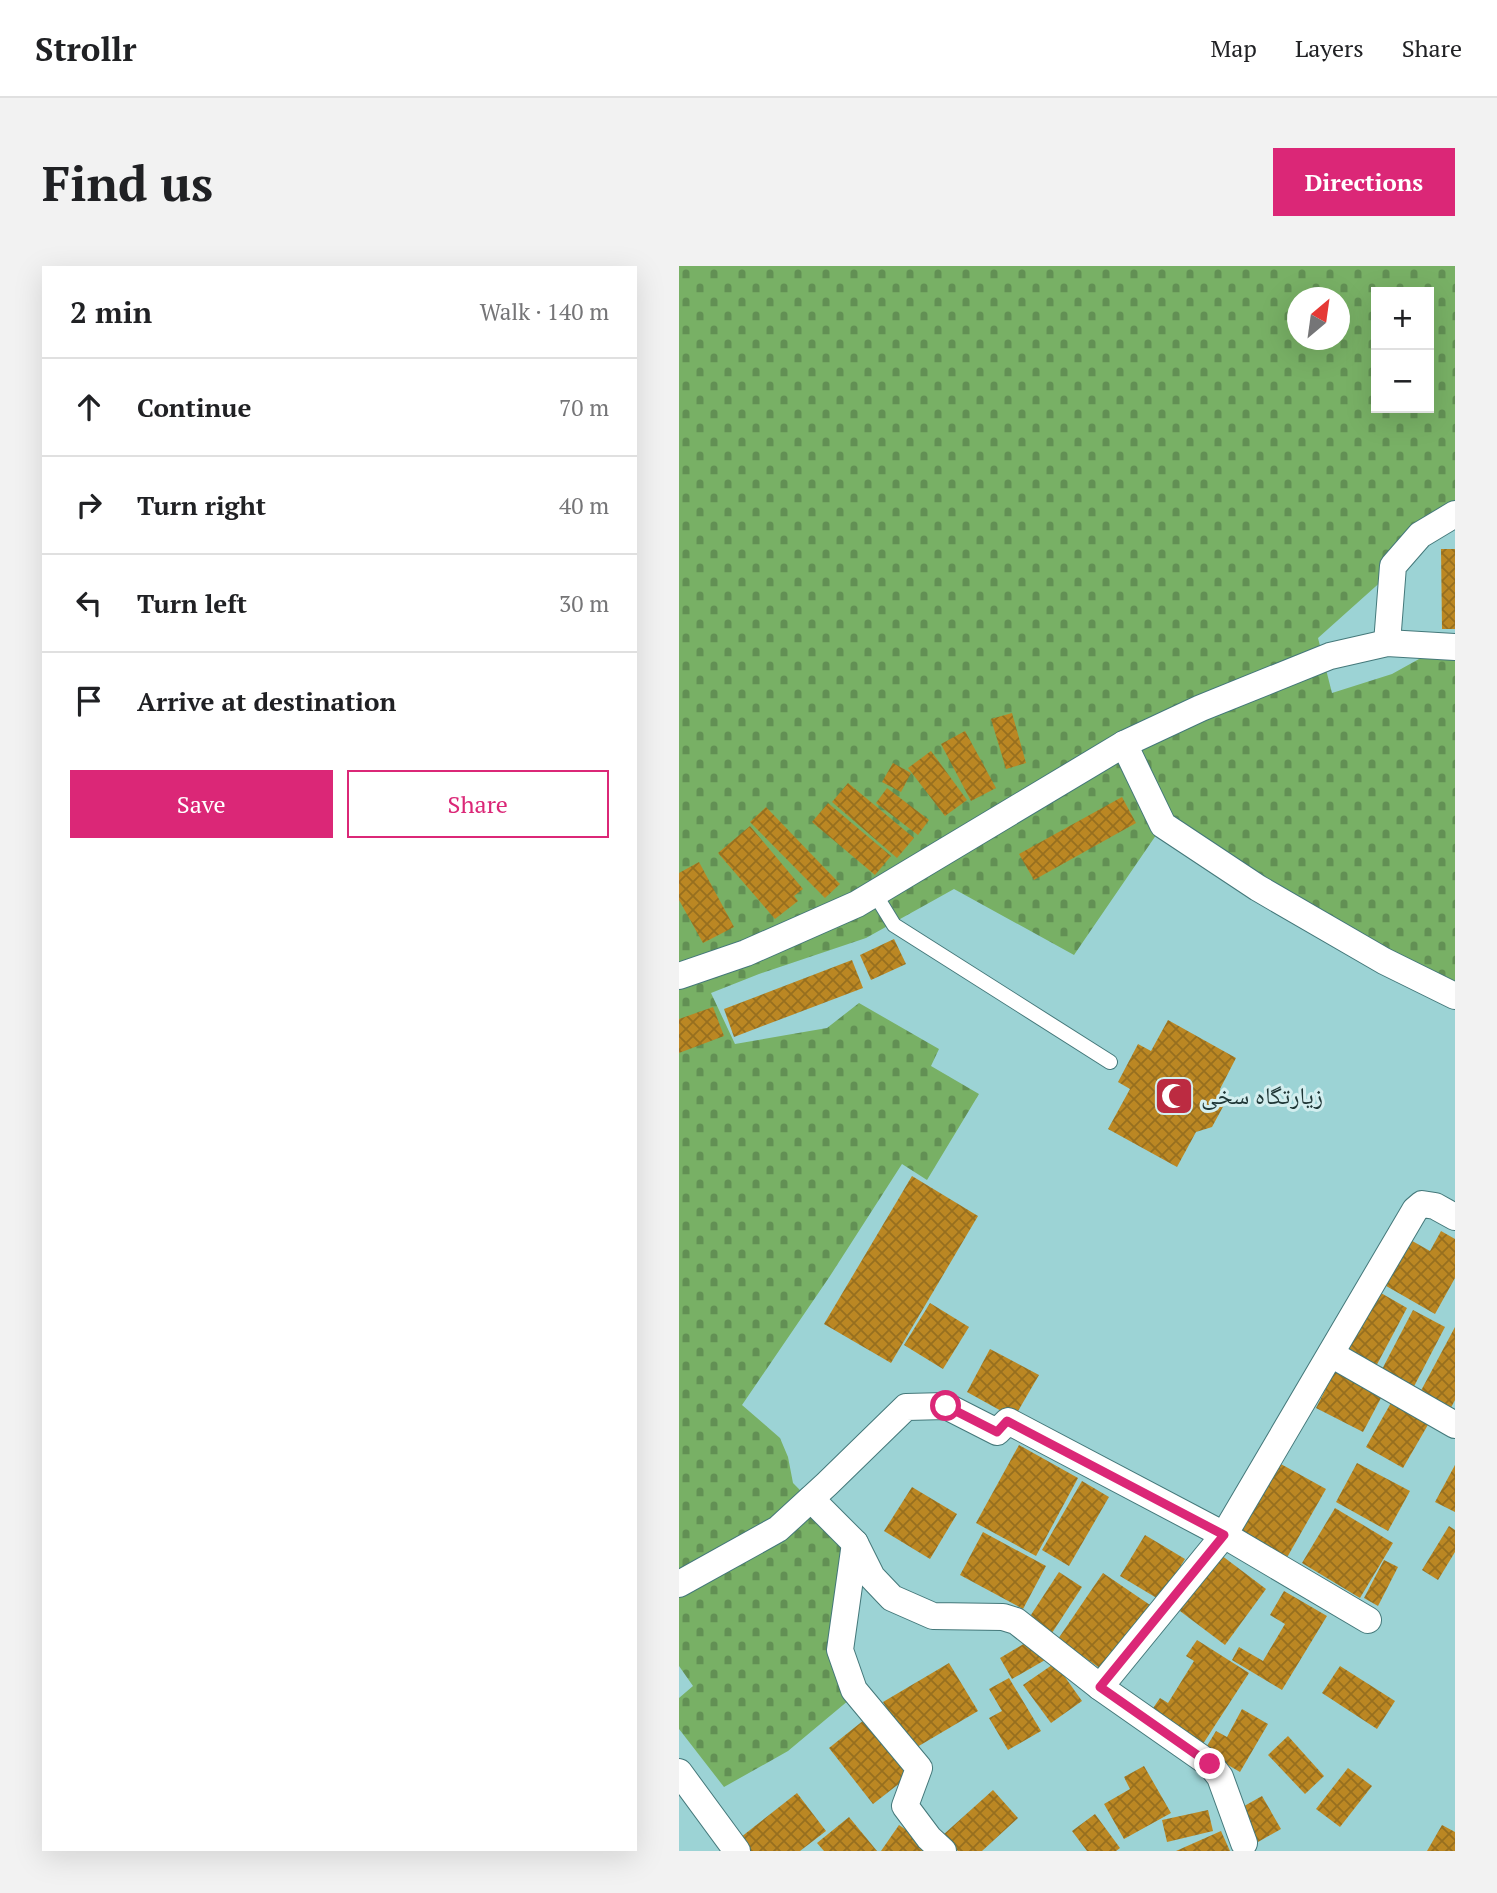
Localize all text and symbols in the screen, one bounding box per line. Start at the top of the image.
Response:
text: Strollr [35,27,137,70]
text: Map [1210,32,1257,64]
text: Layers [1295,32,1364,64]
text: Share [1402,32,1462,64]
button: Directions [1273,148,1455,216]
text: Find us [42,150,213,215]
north arrow [1287,287,1350,350]
map controls [1371,287,1434,413]
button: + [1371,287,1434,350]
text: 2 min [70,292,152,332]
text: Walk · 140 m [480,296,609,327]
button: − [1371,350,1434,413]
icon: ahead [70,388,108,426]
text: Continue [137,390,251,424]
text: 70 m [559,392,609,423]
icon: right [70,486,108,524]
text: Turn right [137,488,266,522]
text: 40 m [559,490,609,521]
icon: left [70,584,108,622]
text: Turn left [137,586,247,620]
text: 30 m [559,588,609,619]
icon: arrive [70,682,108,720]
text: Arrive at destination [137,684,396,718]
button: Save [70,770,333,838]
button: Share [347,770,609,838]
mosque icon: زیارتگاه سخی [1153,1075,1195,1117]
place label: زیارتگاه سخی [1201,1079,1323,1111]
route start [930,1390,961,1421]
route end [1194,1748,1225,1779]

